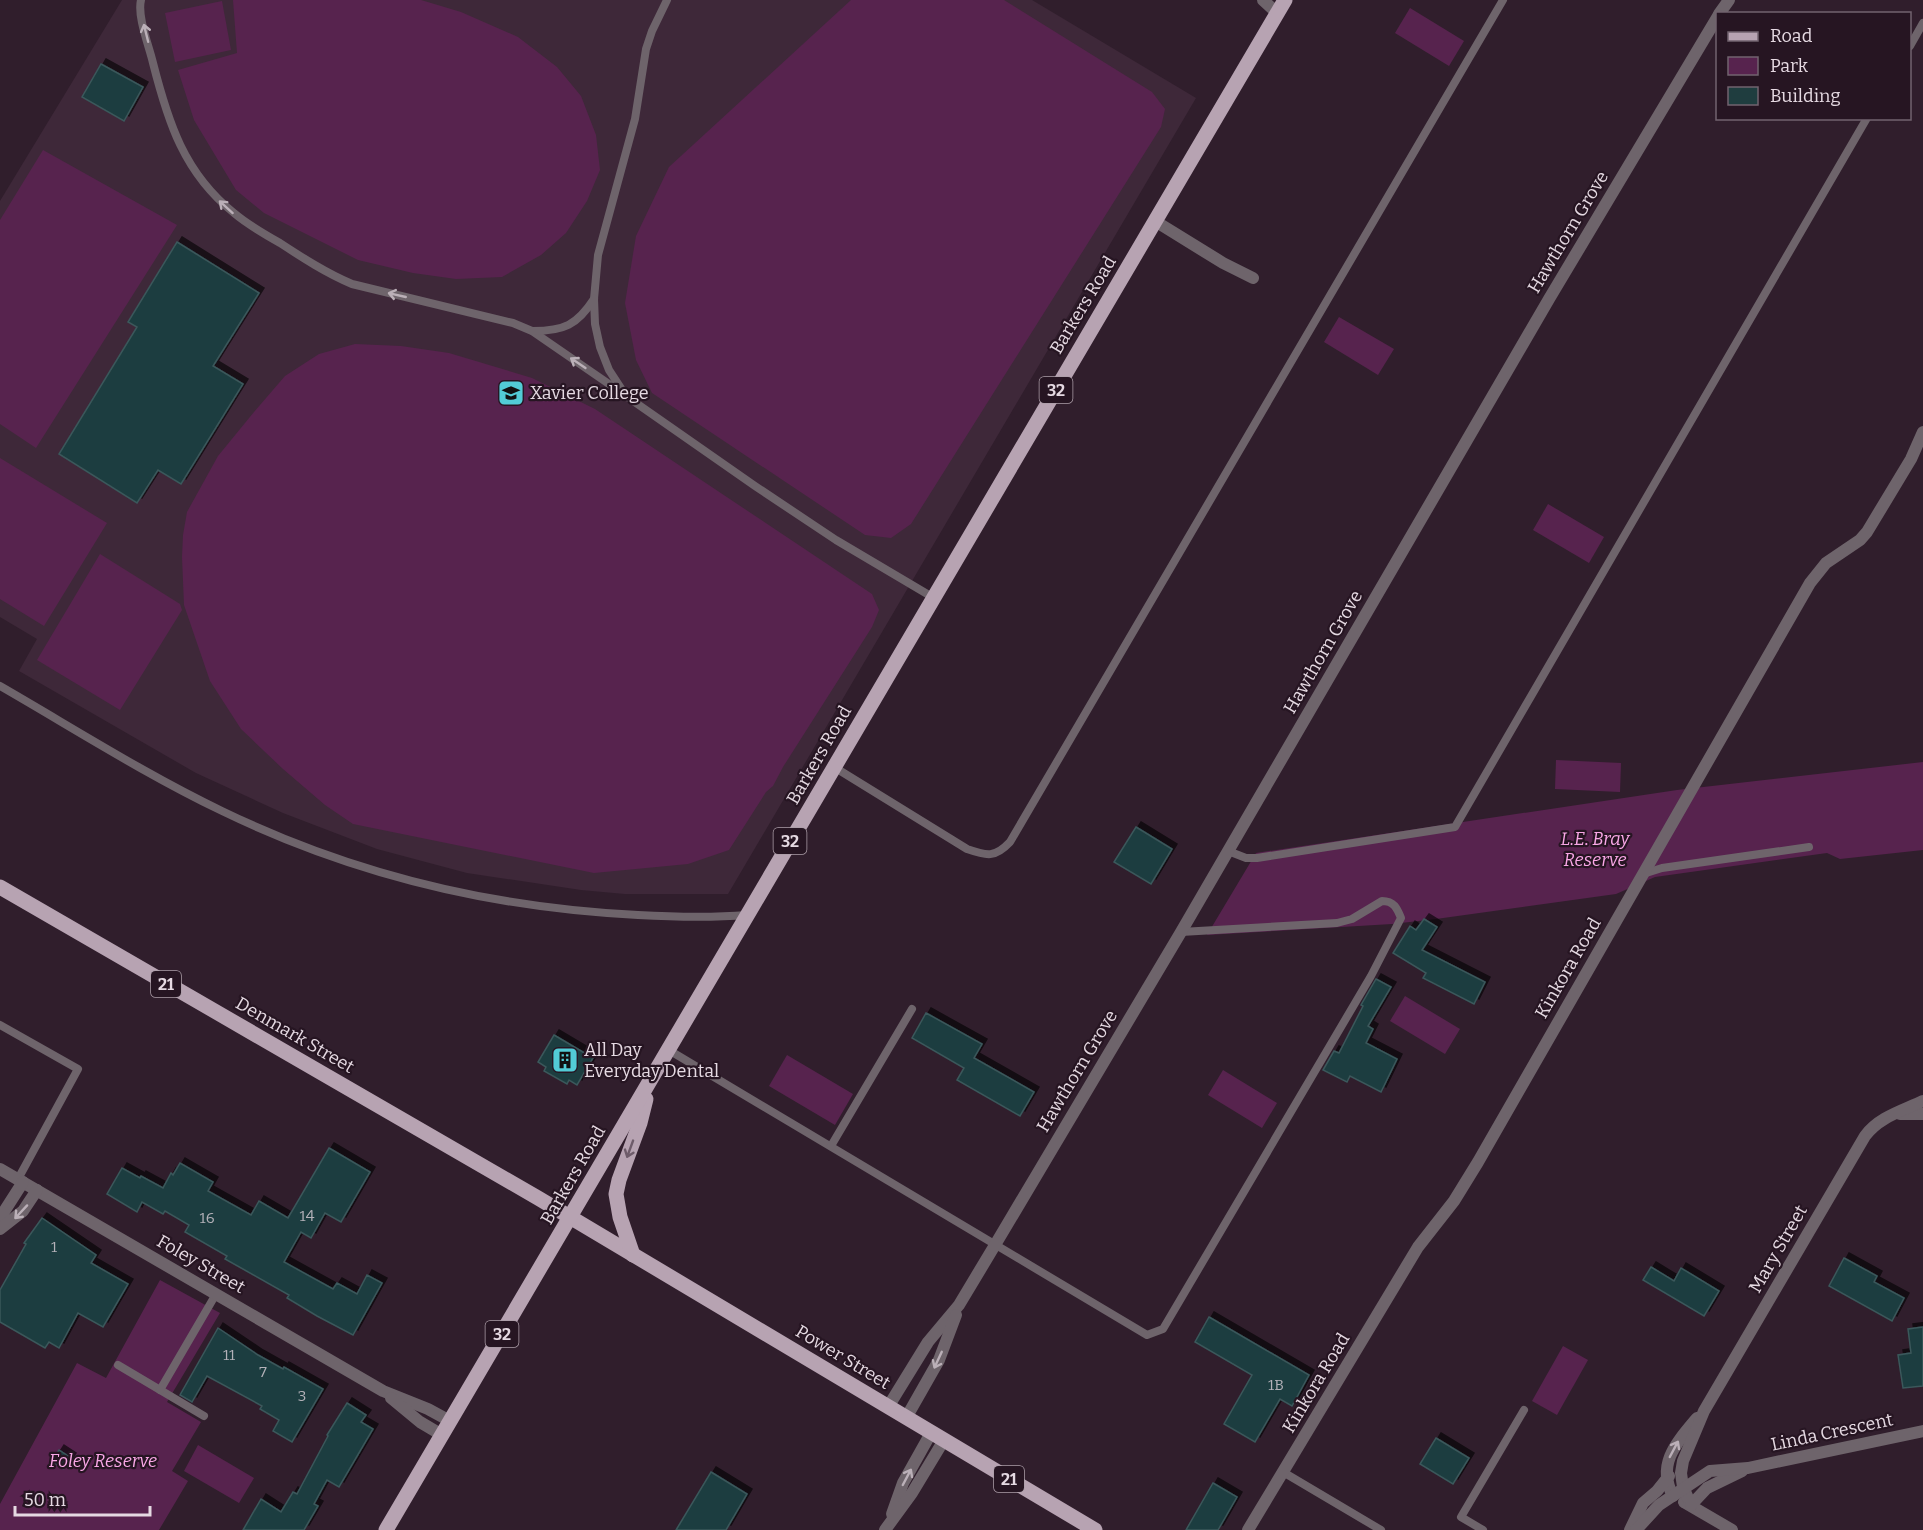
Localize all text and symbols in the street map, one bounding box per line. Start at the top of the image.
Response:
legend [1716,12,1911,120]
one-way arrow [139,24,151,43]
text: Road [1770,25,1813,47]
text: Park [1770,55,1809,77]
text: Building [1770,85,1841,107]
street label: Hawthorn Grove [1523,167,1613,297]
one-way arrow [219,200,234,214]
street label: Barkers Road [1045,252,1121,358]
one-way arrow [388,289,407,301]
one-way arrow [570,357,586,369]
road number: 32 [1040,377,1072,403]
school or university icon: Xavier College [496,378,526,408]
place label: Xavier College [530,382,649,404]
street label: Hawthorn Grove [1279,587,1367,717]
street label: Barkers Road [782,701,856,808]
road number: 32 [774,828,806,854]
park label: L.E. Bray Reserve [1561,828,1630,871]
street label: Kinkora Road [1530,914,1606,1022]
road number: 21 [151,971,181,997]
street label: Denmark Street [232,992,359,1078]
street label: Hawthorn Grove [1032,1006,1122,1136]
place label: All Day Everyday Dental [584,1039,719,1082]
building icon: All Day Everyday Dental [550,1045,580,1075]
street label: Barkers Road [536,1121,610,1228]
one-way arrow [624,1139,635,1157]
street label: Mary Street [1744,1201,1812,1297]
one-way arrow [13,1204,28,1219]
house number: 14 [300,1207,315,1225]
house number: 16 [200,1209,215,1227]
street label: Foley Street [153,1230,249,1298]
house number: 1 [51,1238,57,1256]
street label: Power Street [792,1320,895,1394]
road number: 32 [486,1321,518,1347]
street label: Kinkora Road [1278,1329,1355,1437]
house number: 11 [223,1346,235,1364]
one-way arrow [932,1350,944,1368]
house number: 7 [259,1363,267,1381]
house number: 1B [1268,1376,1284,1394]
house number: 3 [298,1387,306,1405]
street label: Linda Crescent [1769,1408,1895,1456]
one-way arrow [1669,1441,1680,1459]
park label: Foley Reserve [49,1450,157,1472]
road number: 21 [994,1466,1024,1492]
one-way arrow [902,1468,913,1486]
scale bar [15,1479,150,1517]
text: 50 m [24,1489,66,1511]

